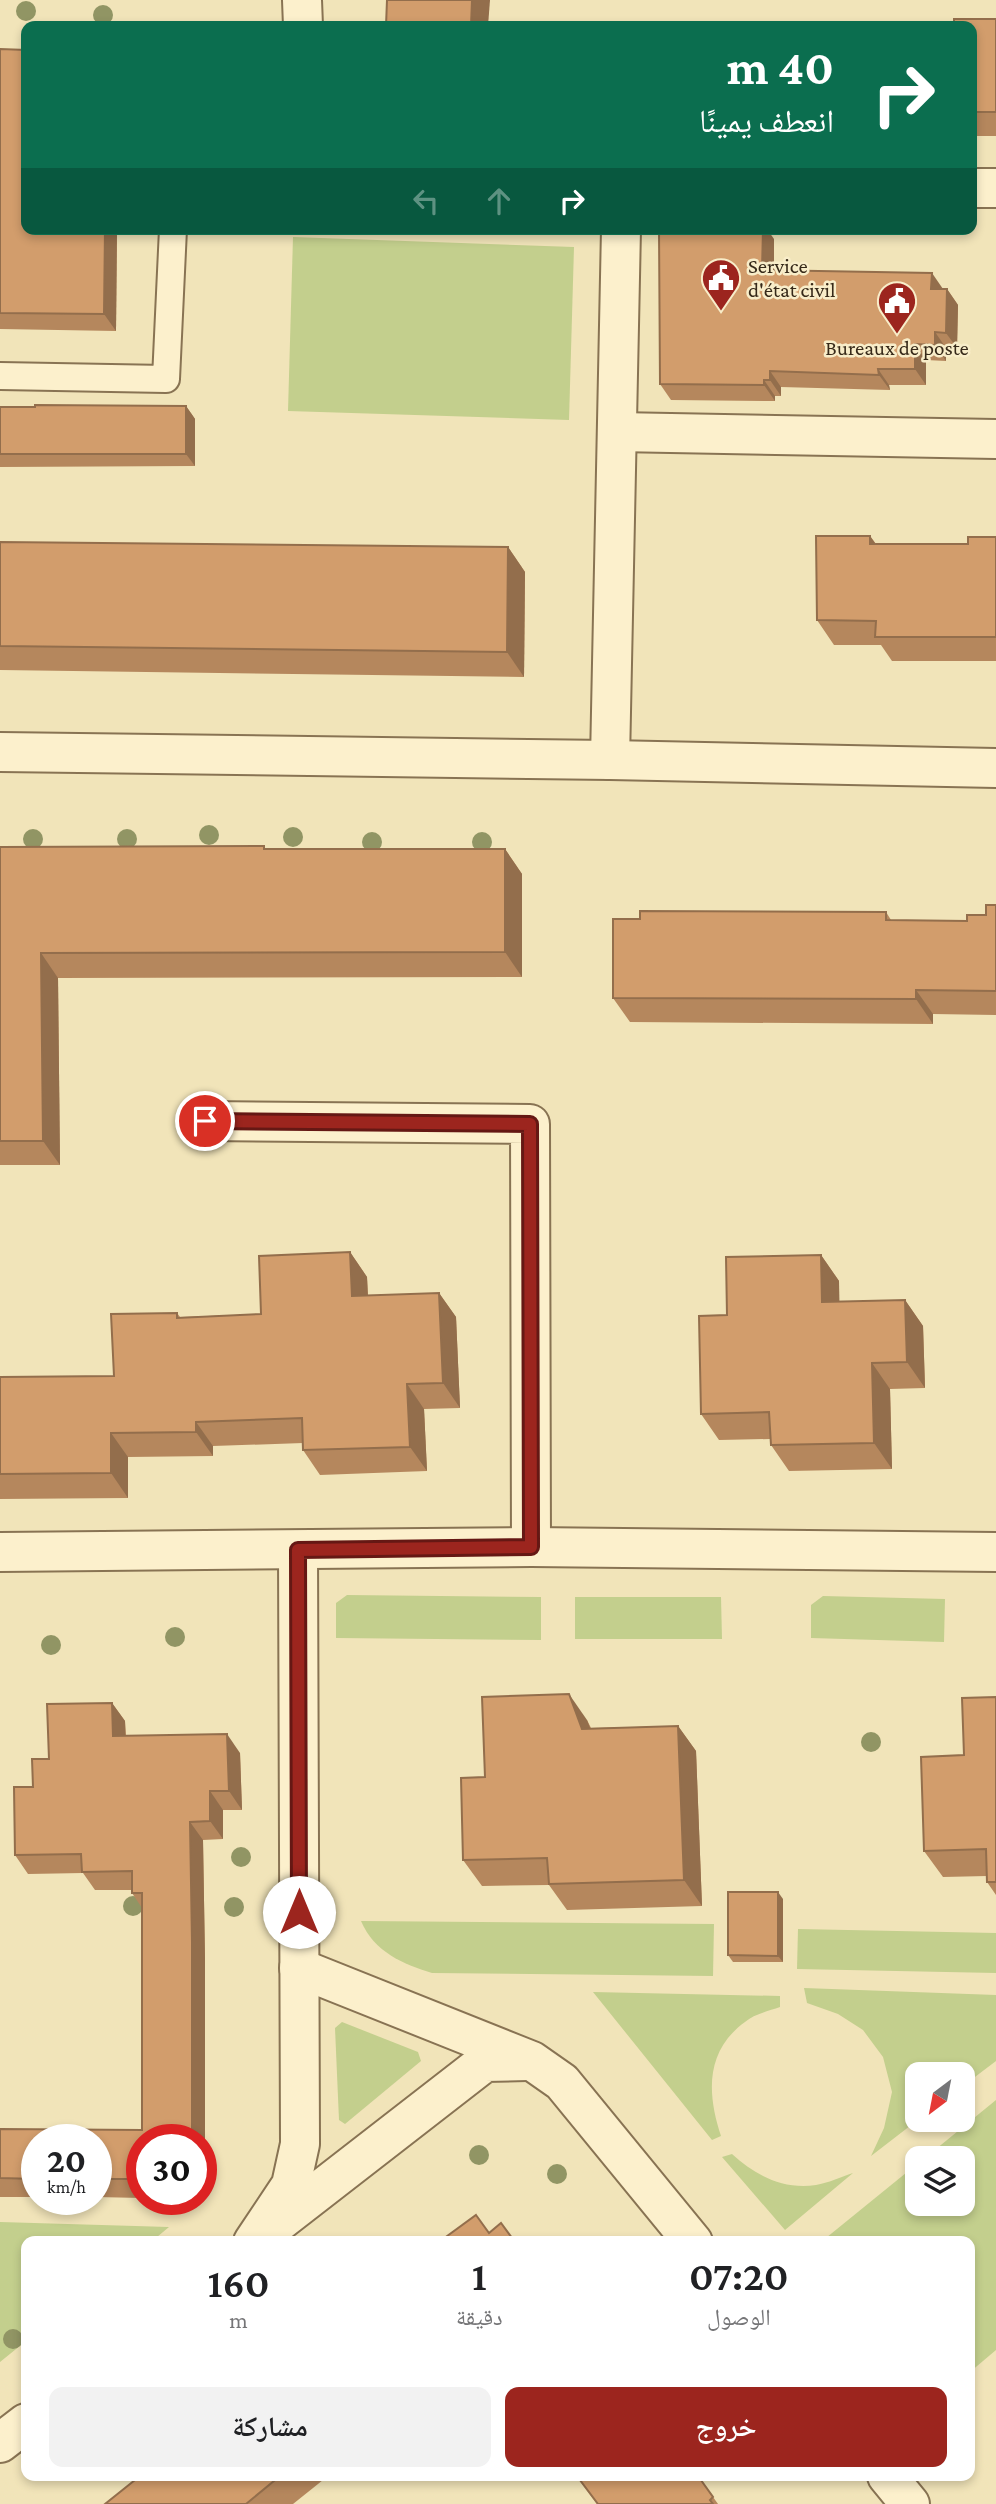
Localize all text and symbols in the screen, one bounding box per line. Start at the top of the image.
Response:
text: 40 m [727,40,834,95]
icon: right [858,49,949,140]
text: انعطف يمينًا [699,103,834,139]
icon: left [407,182,445,220]
icon: ahead [480,182,518,220]
icon: right [553,182,591,220]
place label: Service d'état civil [748,254,836,302]
public building icon: Service d'état civil [700,257,742,312]
public building icon: Bureaux de poste [876,280,918,335]
place label: Bureaux de poste [825,336,969,360]
pin [175,1091,235,1151]
icon: arrive [186,1102,224,1140]
position arrow [262,1875,336,1949]
north arrow [905,2062,975,2132]
map controls [905,2062,975,2216]
speed limit sign: 30 [126,2124,217,2215]
text: 20 [47,2141,86,2180]
button: layers [905,2146,975,2216]
text: km/h [47,2177,86,2197]
text: 1 [472,2252,487,2299]
text: 07:20 [689,2252,789,2299]
text: 160 [207,2259,270,2306]
text: دقيقة [456,2304,503,2330]
text: الوصول [707,2304,771,2330]
text: m [229,2307,248,2333]
button: مشاركة [49,2387,491,2467]
button: خروج [505,2387,947,2467]

